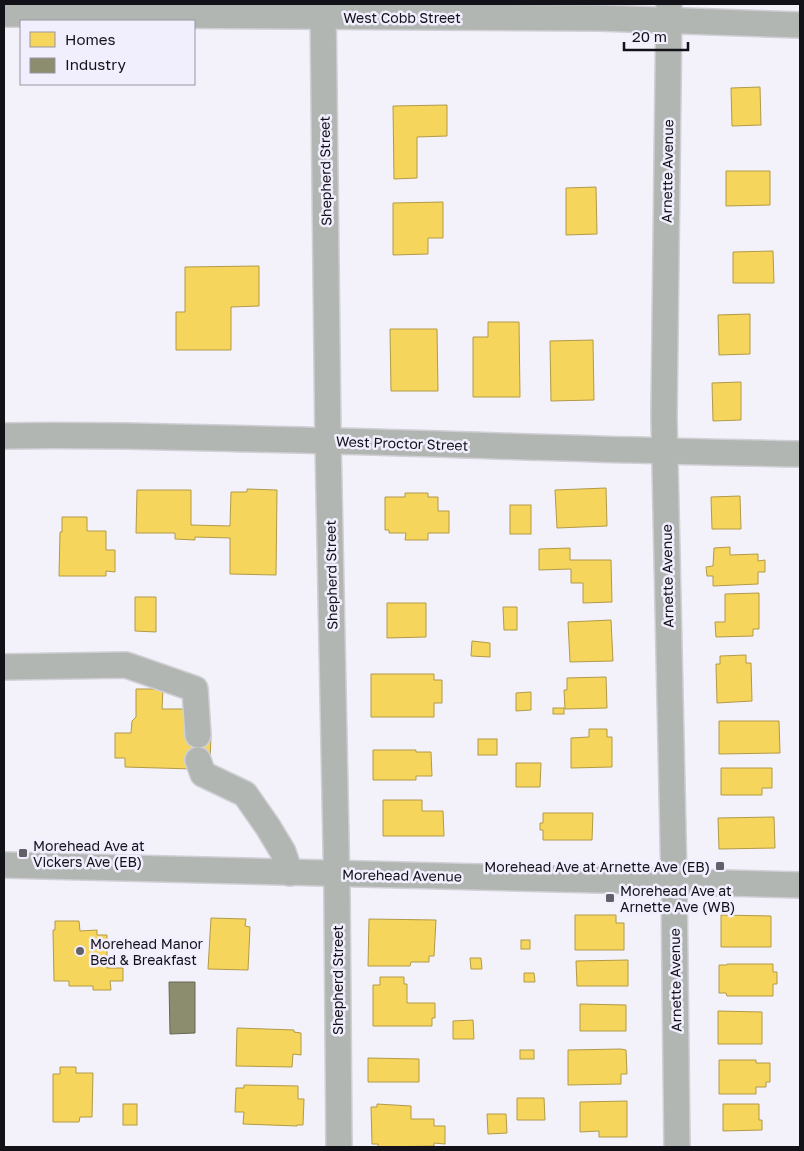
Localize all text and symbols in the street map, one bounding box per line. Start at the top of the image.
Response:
street label: West Cobb Street [343,9,461,26]
legend [20,20,195,85]
scale bar [624,20,688,52]
text: 20 m [632,27,667,45]
text: Homes [65,30,115,48]
text: Industry [65,55,126,73]
street label: Shepherd Street [316,116,334,226]
street label: Arnette Avenue [658,119,676,223]
street label: West Proctor Street [336,432,468,454]
street label: Shepherd Street [322,520,340,630]
street label: Arnette Avenue [658,524,676,628]
place label: Morehead Ave at Vickers Ave (EB) [33,837,145,870]
marker: Morehead Ave at Vickers Ave (EB) [17,847,29,859]
place label: Morehead Ave at Arnette Ave (EB) [484,858,710,875]
marker: Morehead Ave at Arnette Ave (EB) [714,860,726,872]
street label: Morehead Avenue [342,865,462,885]
place label: Morehead Ave at Arnette Ave (WB) [620,882,735,915]
marker: Morehead Ave at Arnette Ave (WB) [604,892,616,904]
street label: Shepherd Street [329,925,346,1035]
street label: Arnette Avenue [666,928,684,1032]
place label: Morehead Manor Bed & Breakfast [90,935,204,968]
marker: Morehead Manor Bed & Breakfast [74,945,86,957]

